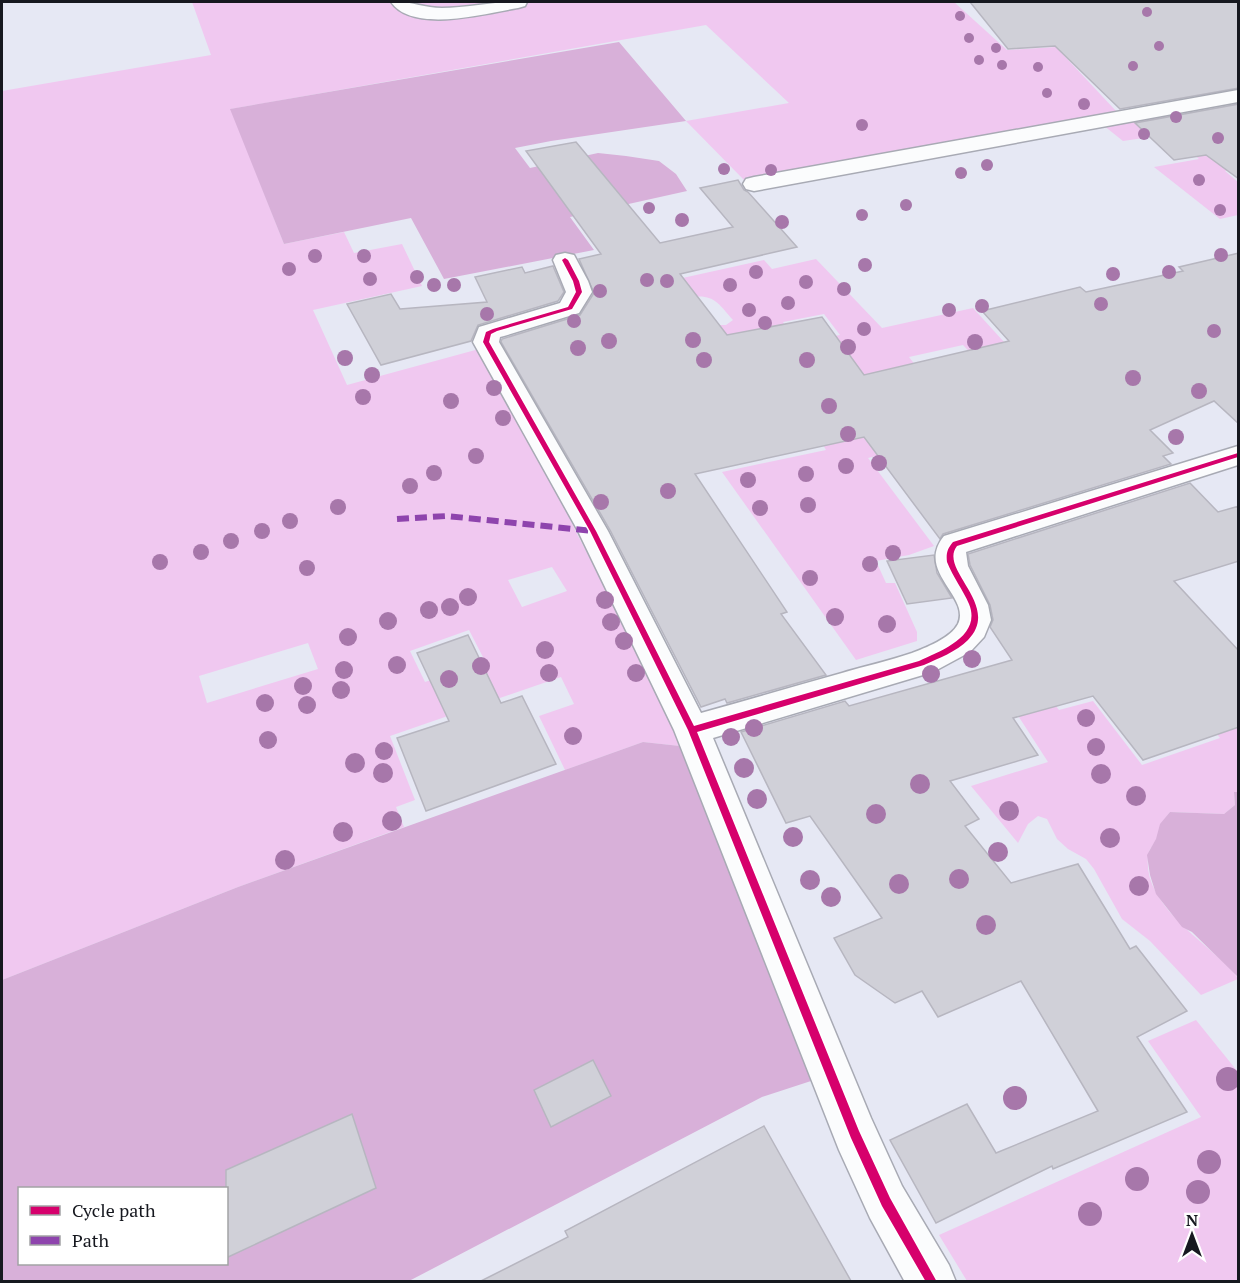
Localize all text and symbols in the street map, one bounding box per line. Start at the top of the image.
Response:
legend [18,1187,228,1265]
text: Cycle path [72,1198,156,1222]
north arrow [1162,1205,1222,1265]
text: N [1186,1209,1198,1231]
text: Path [72,1228,109,1252]

